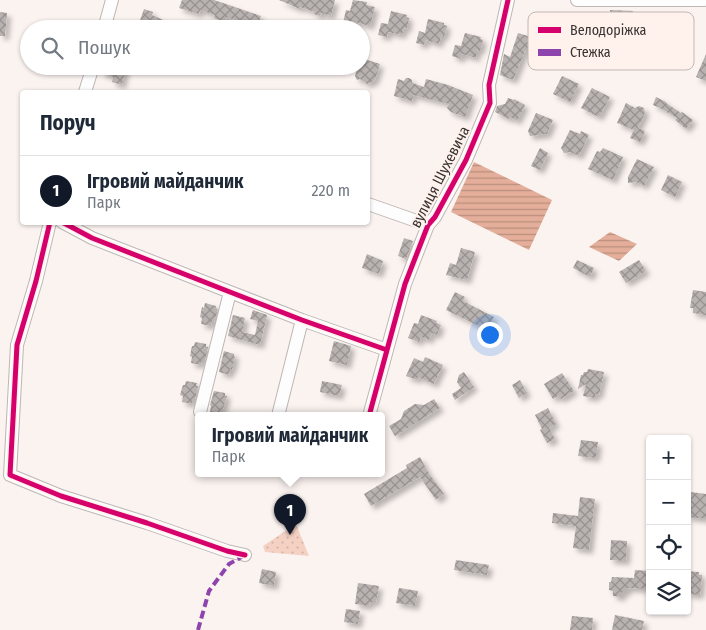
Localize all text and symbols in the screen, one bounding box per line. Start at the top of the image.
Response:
legend [528,12,694,70]
search box [20,20,370,75]
text: Велодоріжка [570,22,647,39]
icon: search [38,34,66,62]
text: Пошук [78,36,130,59]
text: Стежка [570,44,611,61]
text: Поруч [40,110,96,136]
street label: вулиця Шухевича [407,123,473,231]
text: Ігровий майданчик [87,170,244,193]
text: 1 [53,181,59,200]
text: 220 m [311,181,350,200]
text: Парк [87,193,121,212]
your location [477,322,503,348]
popup [195,412,385,477]
text: Ігровий майданчик [212,424,368,447]
map controls [646,435,691,615]
button: + [646,435,691,480]
text: Парк [212,447,245,466]
button: − [646,480,691,525]
pin: 1 [274,494,306,535]
button: locate [646,525,691,570]
button: layers [646,570,691,615]

